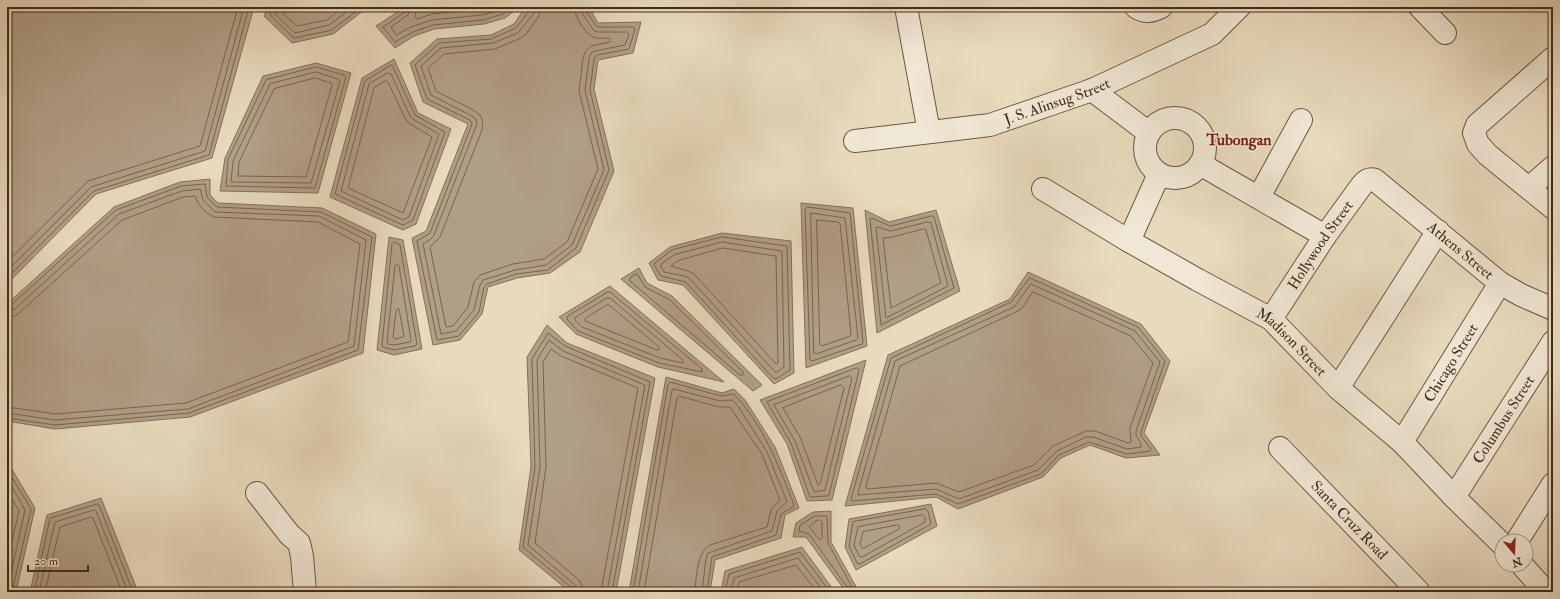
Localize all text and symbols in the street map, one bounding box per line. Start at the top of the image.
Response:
street label: J. S. Alinsug Street [1001,73,1113,130]
district label: Tubongan [1206,130,1272,151]
street label: Hollywood Street [1283,196,1357,293]
street label: Athens Street [1423,217,1498,284]
street label: Madison Street [1253,303,1331,380]
street label: Chicago Street [1419,320,1482,406]
street label: Columbus Street [1468,372,1539,467]
street label: Santa Cruz Road [1307,477,1392,564]
north arrow [1494,533,1534,573]
scale bar [28,547,88,573]
text: 20 m [34,554,59,569]
text: N [1509,554,1525,570]

